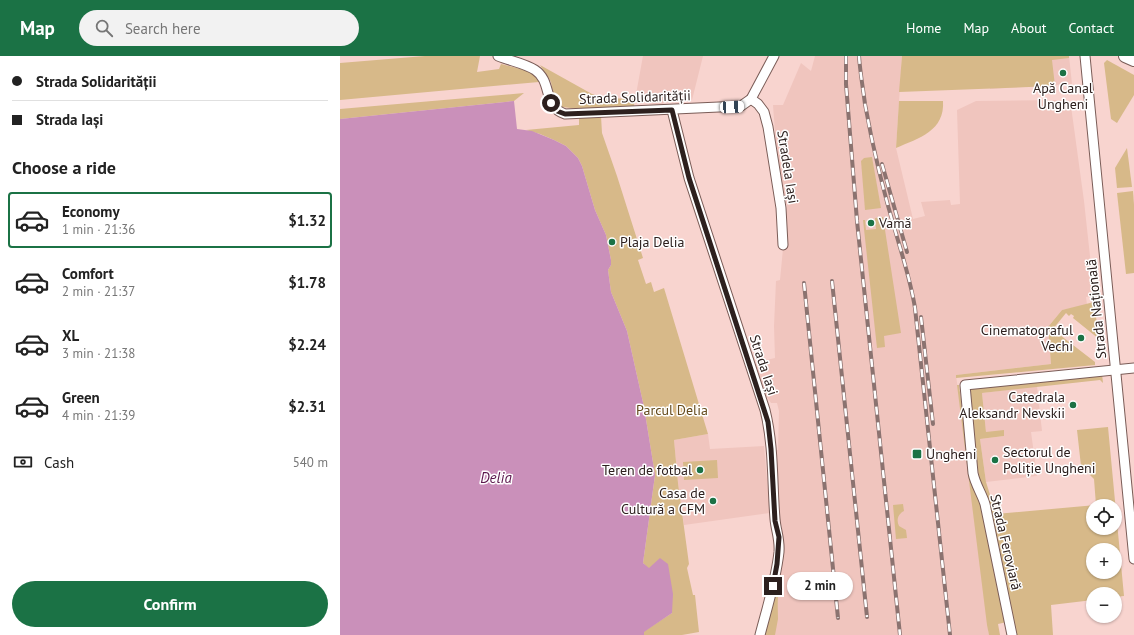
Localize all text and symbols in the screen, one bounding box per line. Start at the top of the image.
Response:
search box [79,10,359,46]
text: Map [20,16,55,40]
icon: search [93,17,115,39]
text: Search here [125,19,201,38]
text: Home [906,19,941,37]
text: Map [963,19,989,37]
text: About [1011,19,1047,37]
text: Contact [1069,19,1114,37]
marker: Apă Canal Ungheni [1058,68,1068,78]
text: Strada Solidarității [36,72,156,91]
place label: Apă Canal Ungheni [1033,79,1093,113]
street label: Strada Solidarității [579,86,691,108]
route start [542,94,560,112]
car [720,100,744,114]
text: Strada Iași [36,110,103,129]
street label: Stradela Iași [773,129,803,205]
text: Choose a ride [12,156,116,179]
icon: car [14,202,50,238]
text: Economy [62,202,120,221]
text: $1.32 [288,211,326,230]
place label: Vamă [878,214,912,232]
marker: Vamă [866,218,876,228]
text: 1 min · 21:36 [62,221,135,238]
place label: Plaja Delia [620,233,684,251]
marker: Plaja Delia [607,237,617,247]
street label: Strada Națională [1082,258,1110,360]
icon: car [14,264,50,300]
text: Comfort [62,264,114,283]
text: $1.78 [288,273,326,292]
text: 2 min · 21:37 [62,283,135,300]
place label: Cinematograful Vechi [981,321,1073,355]
icon: car [14,326,50,362]
text: XL [62,326,79,345]
street label: Strada Iași [746,332,782,398]
marker: Cinematograful Vechi [1076,333,1086,343]
text: $2.24 [288,335,326,354]
text: 3 min · 21:38 [62,345,135,362]
icon: car [14,388,50,424]
text: Green [62,388,100,407]
place label: Catedrala Aleksandr Nevskii [959,388,1065,422]
text: $2.31 [288,397,326,416]
marker: Catedrala Aleksandr Nevskii [1068,400,1078,410]
park label: Parcul Delia [636,401,708,419]
text: 4 min · 21:39 [62,407,135,424]
place label: Sectorul de Poliție Ungheni [1003,443,1096,477]
place label: Ungheni [926,445,976,463]
marker: Ungheni [911,448,923,460]
icon: cash [12,451,34,473]
text: Cash [44,453,74,472]
text: 540 m [293,454,328,471]
marker: Sectorul de Poliție Ungheni [990,455,1000,465]
place label: Teren de fotbal [602,461,692,479]
marker: Teren de fotbal [695,465,705,475]
water label: Delia [480,468,512,487]
place label: Casa de Cultură a CFM [621,484,705,518]
street label: Strada Feroviară [986,492,1026,592]
marker: Casa de Cultură a CFM [708,496,718,506]
map controls [1086,499,1122,623]
button: locate [1086,499,1122,535]
button: + [1086,543,1122,579]
callout: 2 min [787,572,853,600]
route end [764,577,782,595]
text: 2 min [804,577,836,594]
button: Confirm [12,581,328,627]
button: − [1086,587,1122,623]

